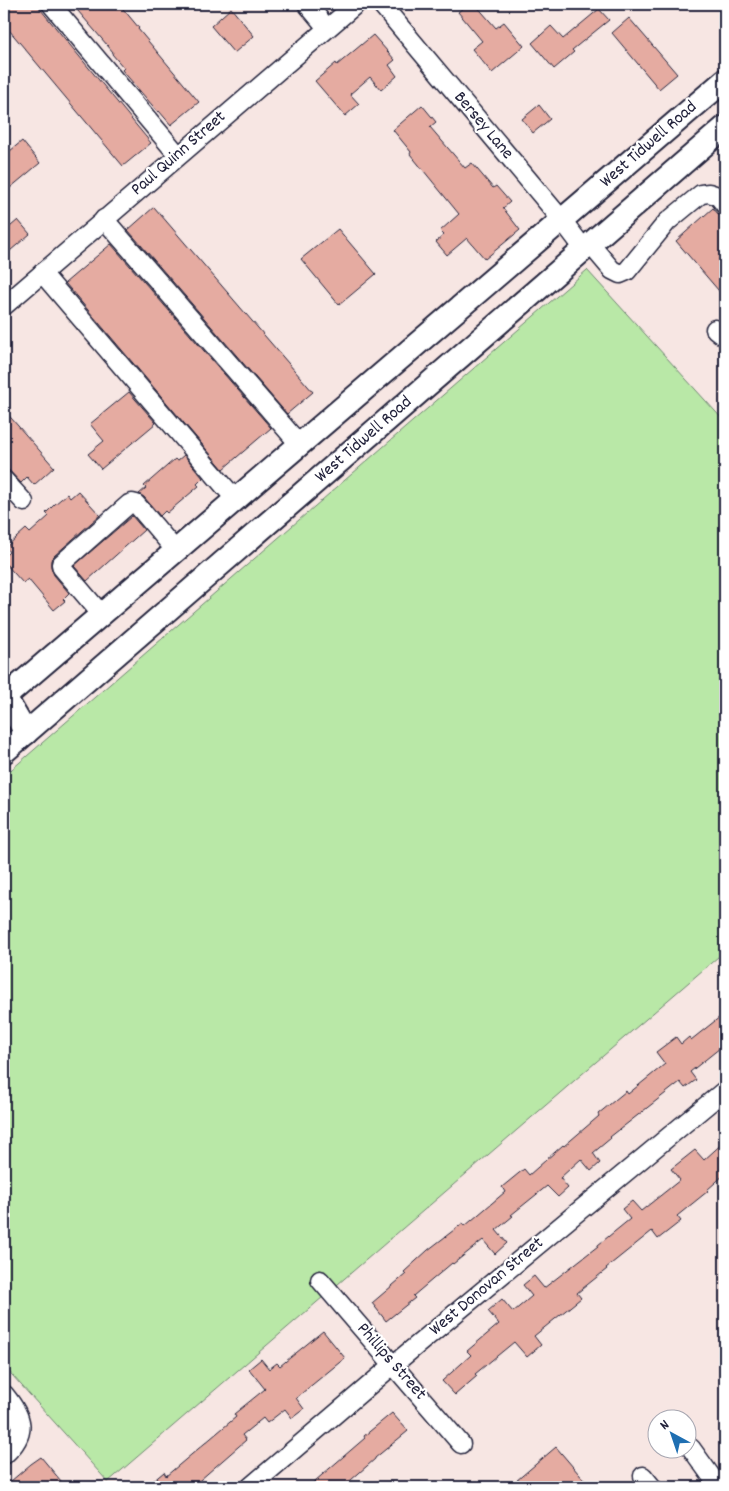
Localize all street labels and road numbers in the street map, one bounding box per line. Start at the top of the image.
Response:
street label: Bersey Lane [447,87,519,166]
street label: West Tidwell Road [595,96,703,194]
street label: Paul Quinn Street [126,105,232,202]
street label: West Tidwell Road [310,391,418,489]
street label: West Donovan Street [424,1231,550,1342]
street label: Phillips Street [350,1318,432,1406]

